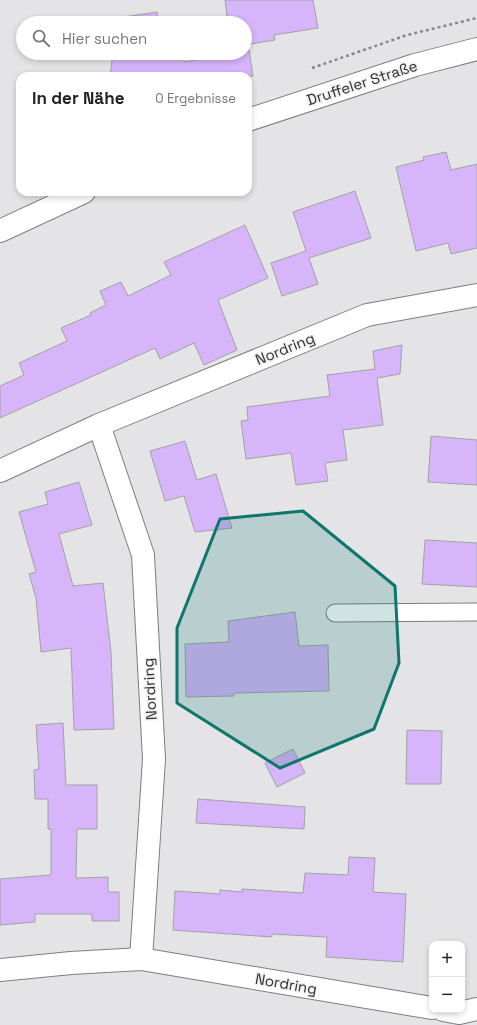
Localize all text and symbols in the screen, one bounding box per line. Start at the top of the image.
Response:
search box [16,16,252,60]
icon: search [30,27,52,49]
text: Hier suchen [62,29,147,48]
street label: Druffeler Straße [304,56,420,109]
text: In der Nähe [32,87,124,109]
text: 0 Ergebnisse [155,90,236,107]
street label: Nordring [252,328,317,369]
street label: Nordring [138,657,161,721]
map controls [429,941,465,1013]
button: + [429,941,465,977]
street label: Nordring [254,969,318,998]
button: − [429,977,465,1013]

